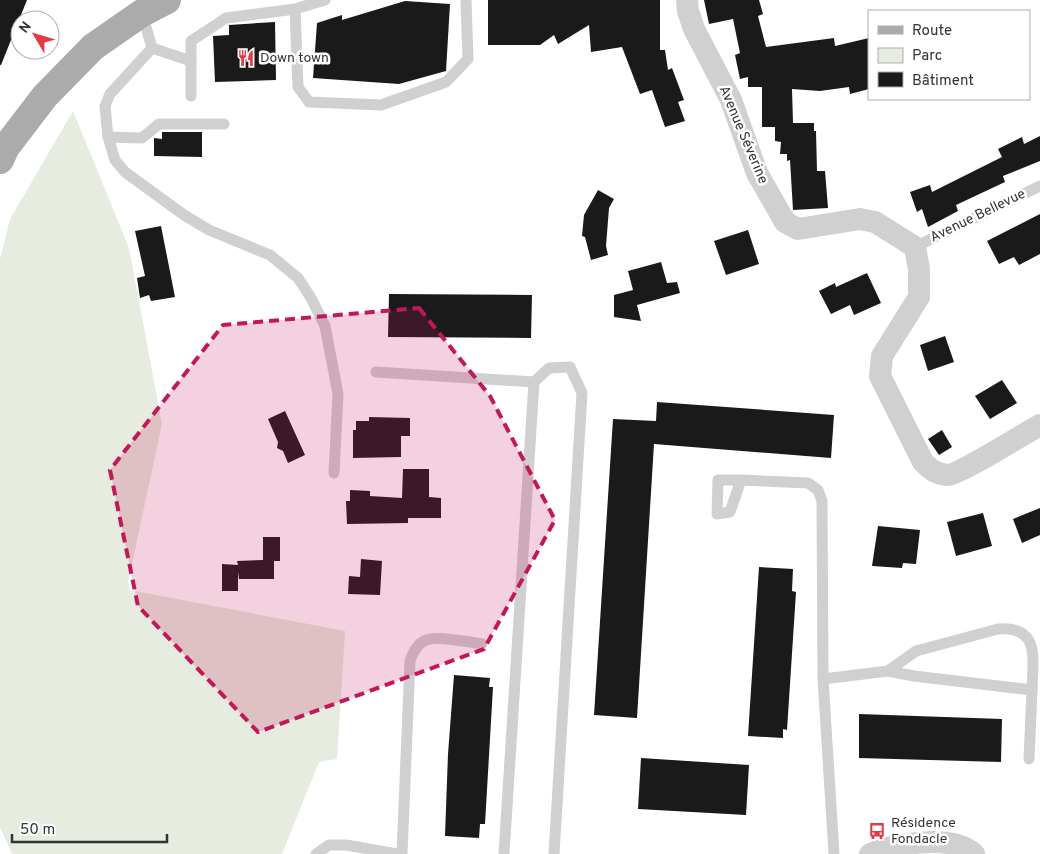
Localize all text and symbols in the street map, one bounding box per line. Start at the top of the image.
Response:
north arrow [10,10,60,60]
legend [868,10,1030,100]
text: N [16,19,36,37]
text: Route [912,22,952,41]
text: Parc [912,47,942,66]
restaurant icon: Down town [236,48,256,68]
place label: Down town [260,50,329,67]
text: Bâtiment [912,72,974,91]
street label: Avenue Séverine [715,83,771,187]
street label: Avenue Bellevue [928,186,1028,246]
scale bar [12,812,168,844]
place label: Résidence Fondacle [891,815,956,848]
text: 50 m [20,821,55,840]
bus stop icon: Résidence Fondacle [867,821,887,841]

